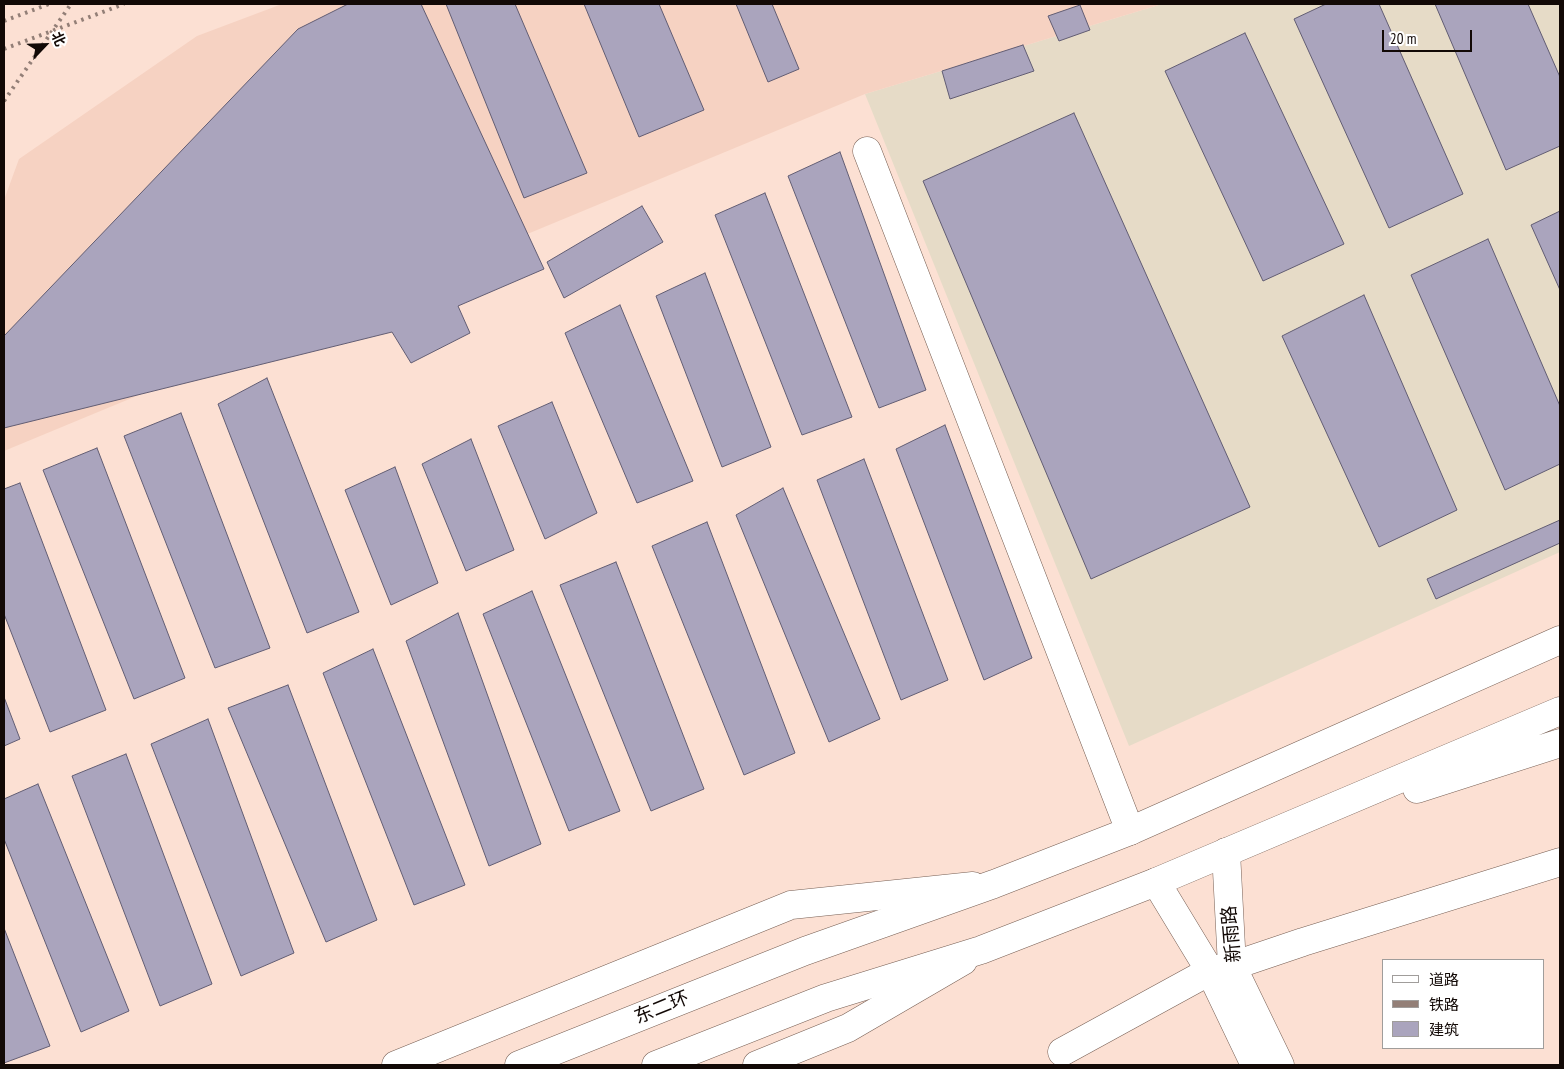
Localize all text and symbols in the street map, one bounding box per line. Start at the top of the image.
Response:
north arrow [20,20,70,70]
scale bar [1384,20,1474,52]
text: 北 [48,29,70,49]
text: 20 m [1390,29,1416,48]
street label: 新雨路 [1218,905,1246,963]
legend [1382,959,1544,1049]
text: 道路 [1429,970,1459,989]
street label: 东二环 [631,987,693,1029]
text: 铁路 [1429,995,1459,1014]
text: 建筑 [1429,1020,1459,1039]

